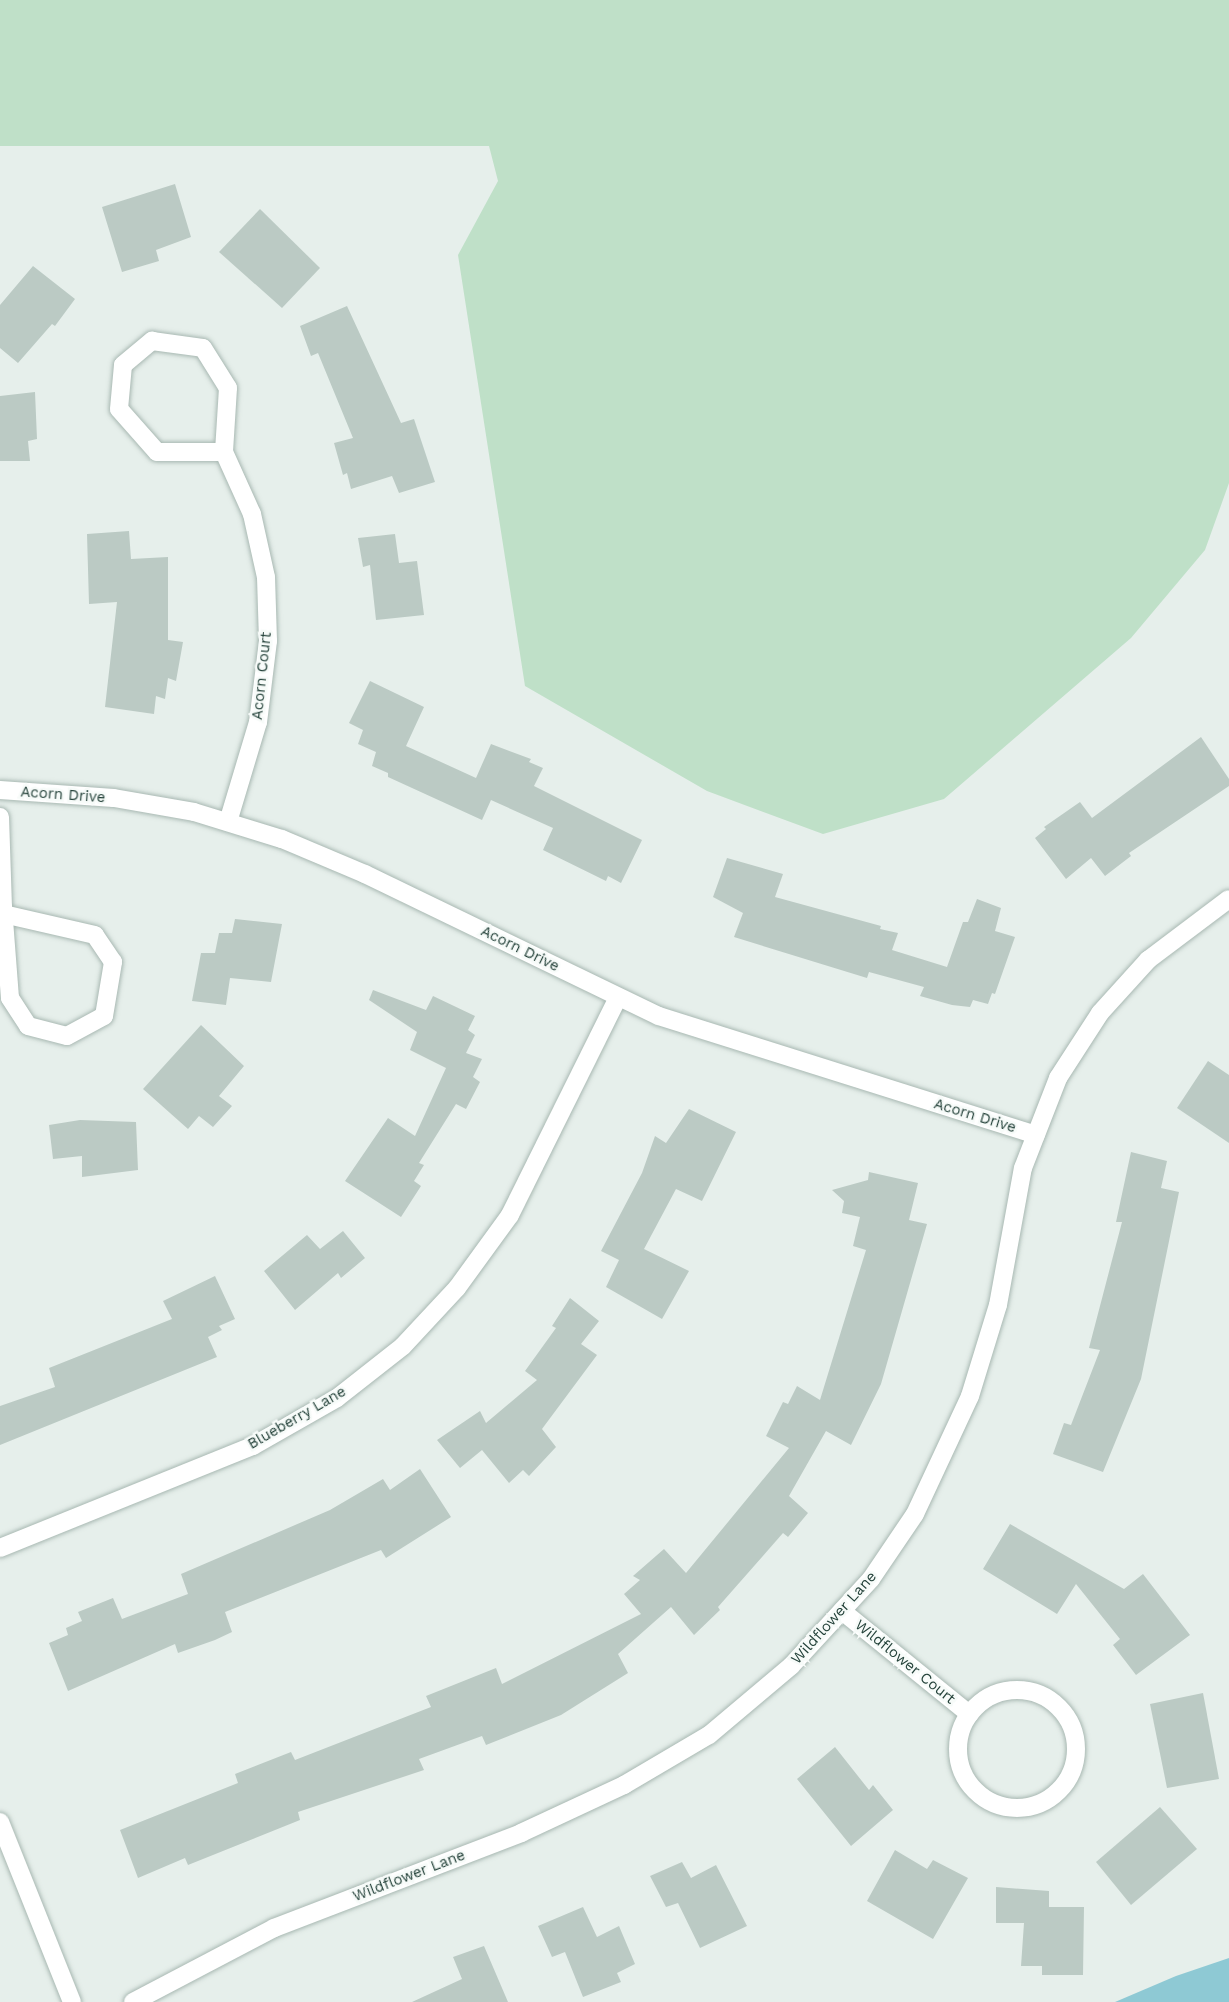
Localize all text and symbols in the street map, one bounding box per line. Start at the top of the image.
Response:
street label: Acorn Court [248,631,276,721]
street label: Acorn Drive [20,783,106,807]
street label: Acorn Drive [478,922,562,976]
street label: Acorn Drive [932,1095,1018,1137]
street label: Blueberry Lane [245,1382,349,1454]
street label: Wildflower Lane [787,1568,881,1668]
street label: Wildflower Court [851,1616,959,1708]
street label: Wildflower Lane [350,1846,468,1906]

